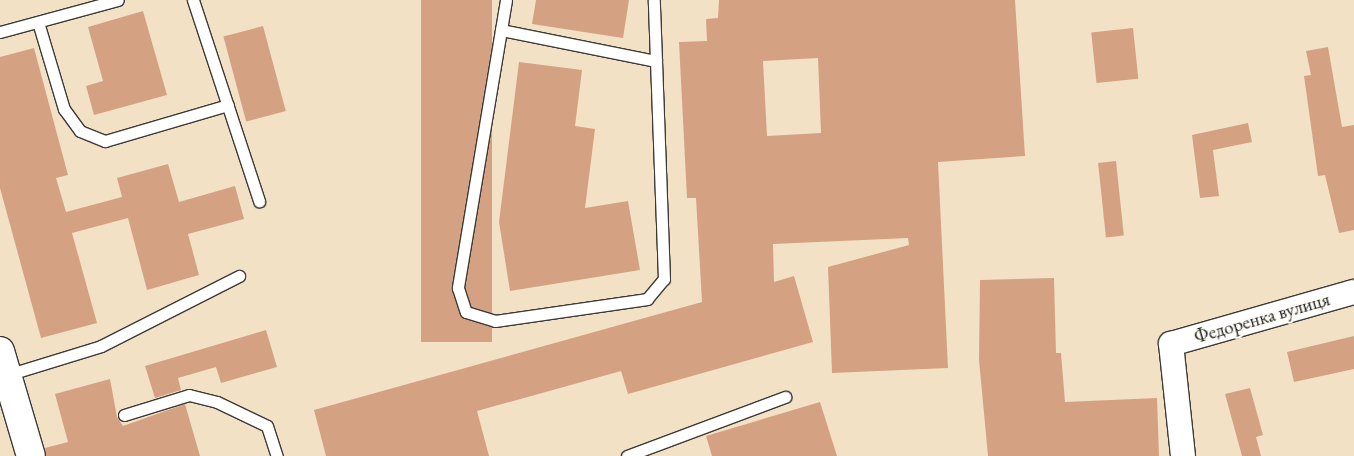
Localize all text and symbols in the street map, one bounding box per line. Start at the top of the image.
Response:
street label: Федоренка вулиця [1191,288,1333,348]

